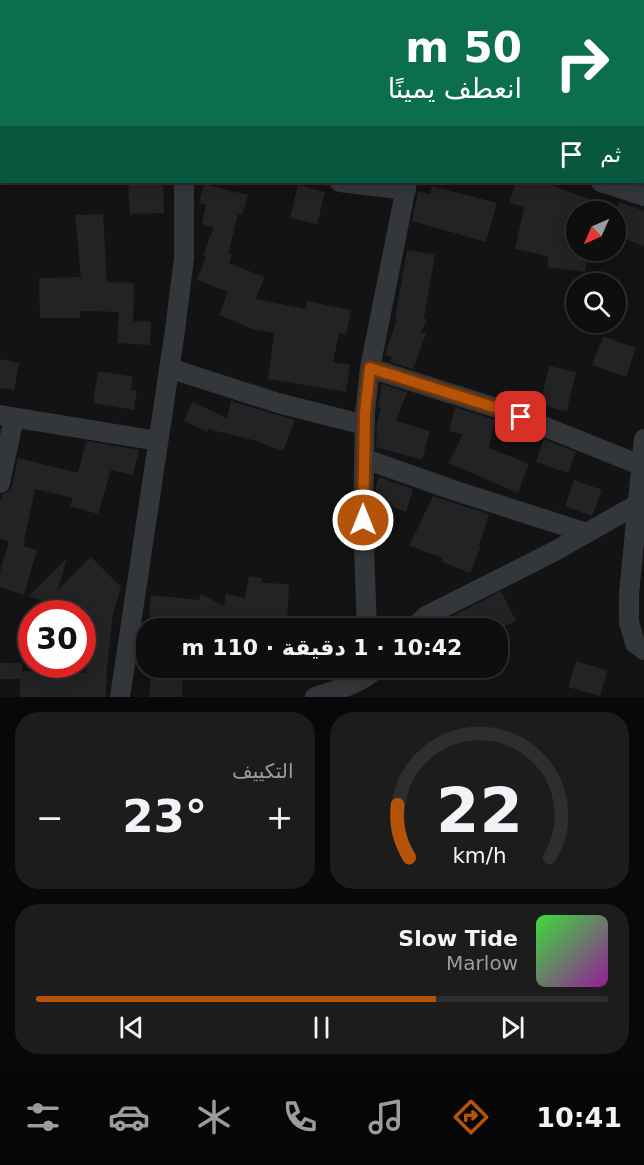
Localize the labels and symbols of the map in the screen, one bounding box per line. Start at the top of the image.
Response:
north arrow [566,201,626,261]
pin [495,391,546,442]
position arrow [331,488,395,552]
speed limit sign: 30 [18,600,96,678]

